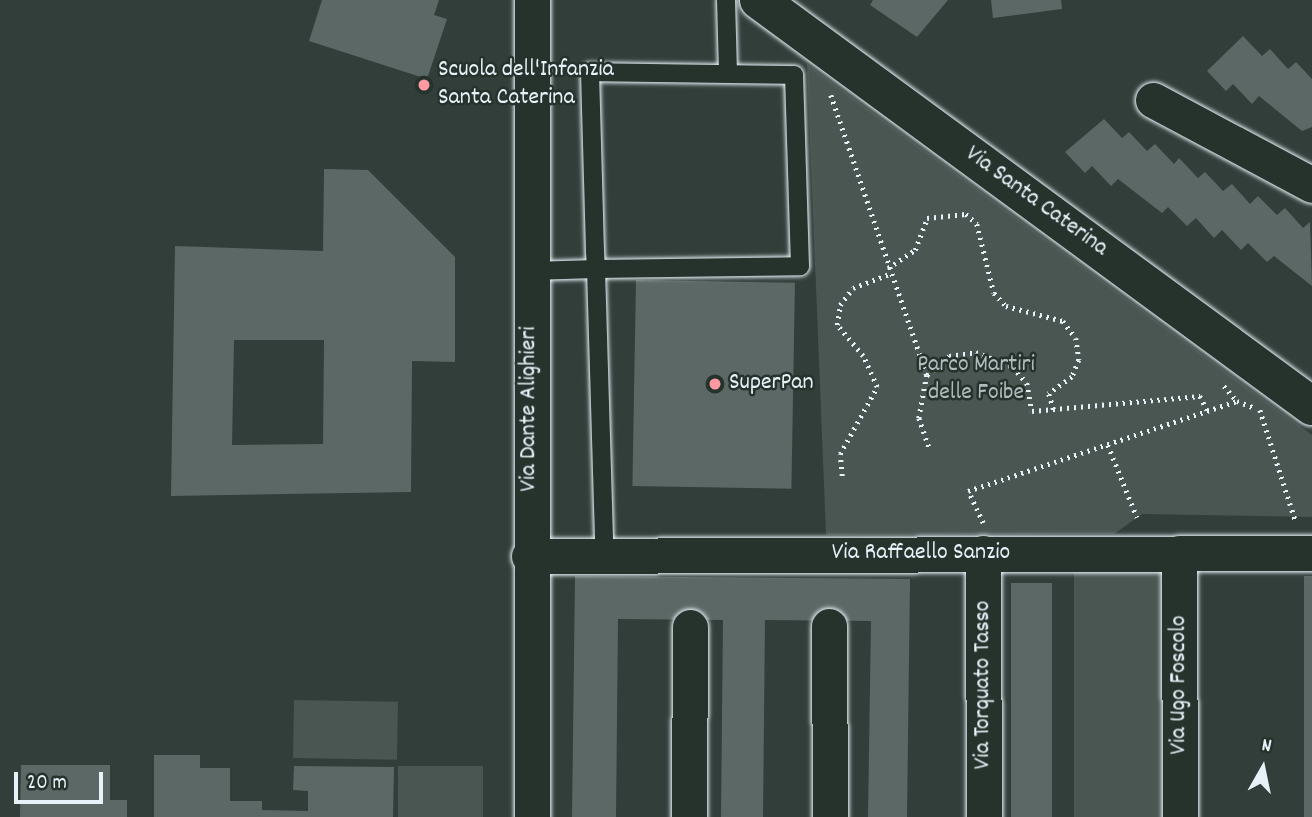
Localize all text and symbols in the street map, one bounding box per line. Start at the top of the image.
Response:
place label: Scuola dell'Infanzia Santa Caterina [438,57,614,113]
marker: Scuola dell'Infanzia Santa Caterina [416,77,432,93]
street label: Via Santa Caterina [959,141,1113,263]
street label: Via Dante Alighieri [516,326,544,492]
park label: Parco Martiri delle Foibe [917,352,1035,408]
place label: SuperPan [729,370,814,398]
marker: SuperPan [707,376,723,392]
street label: Via Raffaello Sanzio [832,540,1010,568]
street label: Via Torquato Tasso [970,601,998,769]
street label: Via Ugo Foscolo [1166,615,1194,755]
north arrow [1228,733,1298,803]
text: N [1260,733,1273,761]
scale bar [18,758,107,802]
text: 20 m [27,769,67,799]

